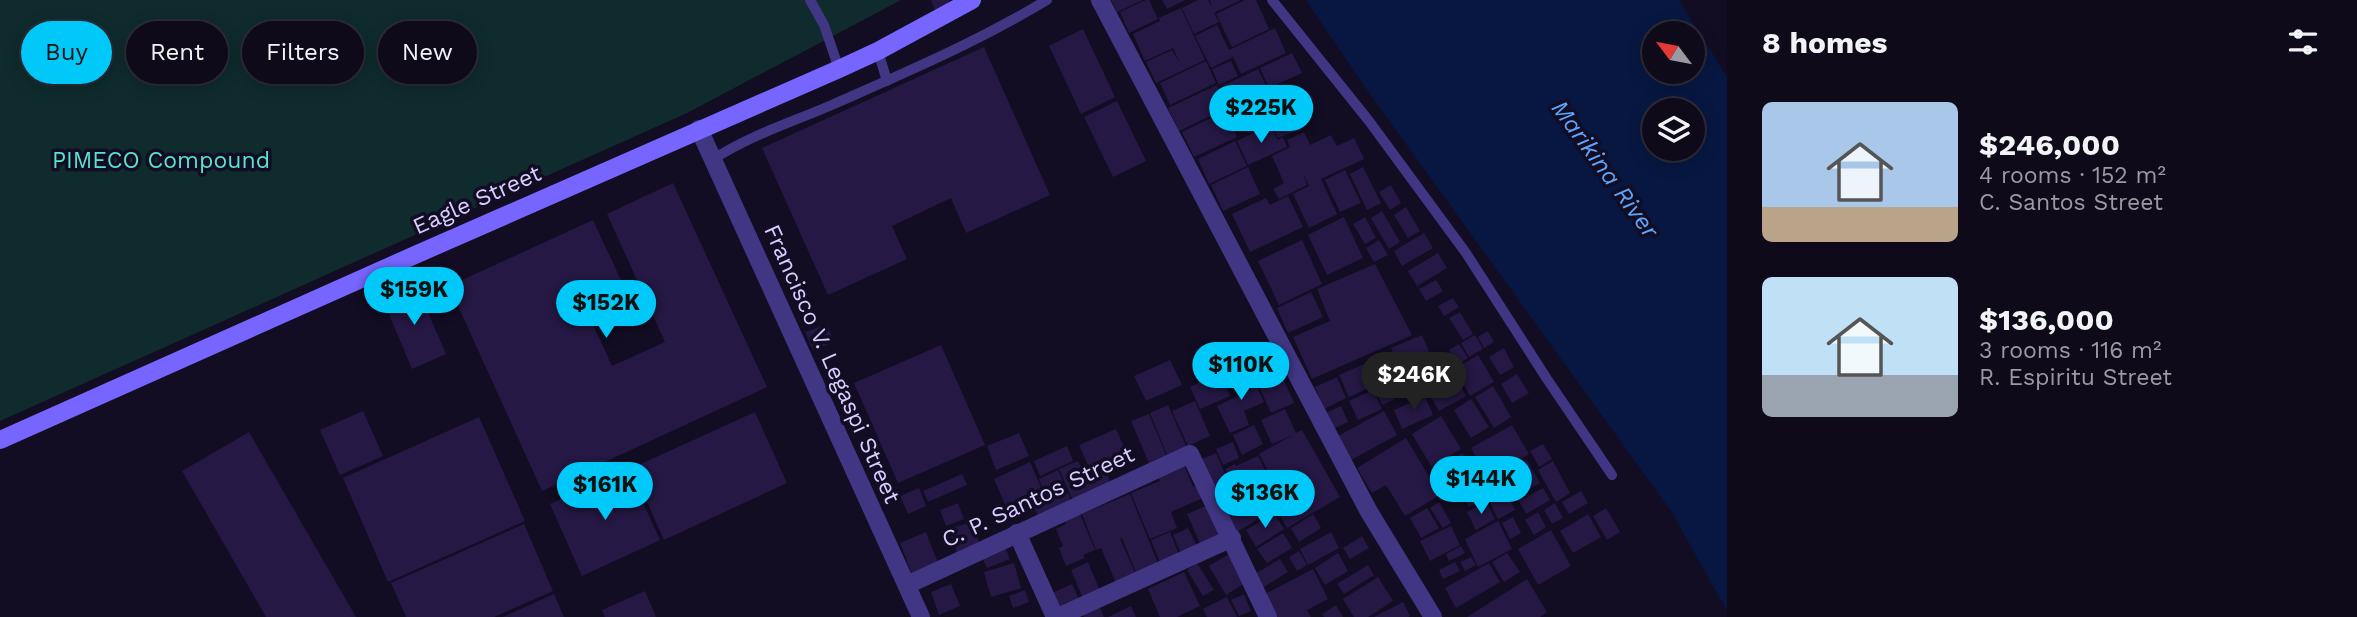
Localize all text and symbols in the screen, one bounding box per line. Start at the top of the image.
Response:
chip: Buy [21,21,112,84]
chip: Rent [126,21,228,84]
chip: Filters [242,21,364,84]
chip: New [378,21,477,84]
north arrow [1642,21,1704,84]
map controls [1642,21,1705,161]
icon: filters [2284,23,2322,61]
text: 8 homes [1762,25,1888,60]
pin: $225K [1212,86,1310,145]
text: $225K [1225,94,1297,121]
water label: Marikina River [1546,95,1665,245]
button: layers [1642,98,1705,161]
text: $246,000 [1979,127,2120,162]
icon: home [1818,130,1902,214]
park label: PIMECO Compound [52,147,270,174]
street label: Eagle Street [409,160,546,240]
text: 4 rooms · 152 m² [1979,162,2166,189]
text: C. Santos Street [1979,189,2163,216]
street label: Francisco V. Legaspi Street [758,221,906,508]
pin: $159K [365,268,463,327]
text: $159K [380,276,448,303]
pin: $152K [557,280,655,340]
text: $152K [572,289,640,316]
text: $136,000 [1979,302,2114,337]
icon: home [1818,305,1902,389]
text: 3 rooms · 116 m² [1979,337,2161,364]
pin: $110K [1192,342,1290,402]
text: $110K [1208,351,1274,378]
pin: $246K [1365,352,1463,412]
text: $246K [1377,361,1451,388]
text: R. Espiritu Street [1979,364,2172,391]
street label: C. P. Santos Street [938,440,1139,553]
pin: $144K [1432,456,1530,516]
pin: $161K [556,462,654,522]
text: $144K [1446,465,1516,492]
pin: $136K [1216,470,1314,530]
text: $161K [573,471,637,498]
text: $136K [1231,479,1299,506]

